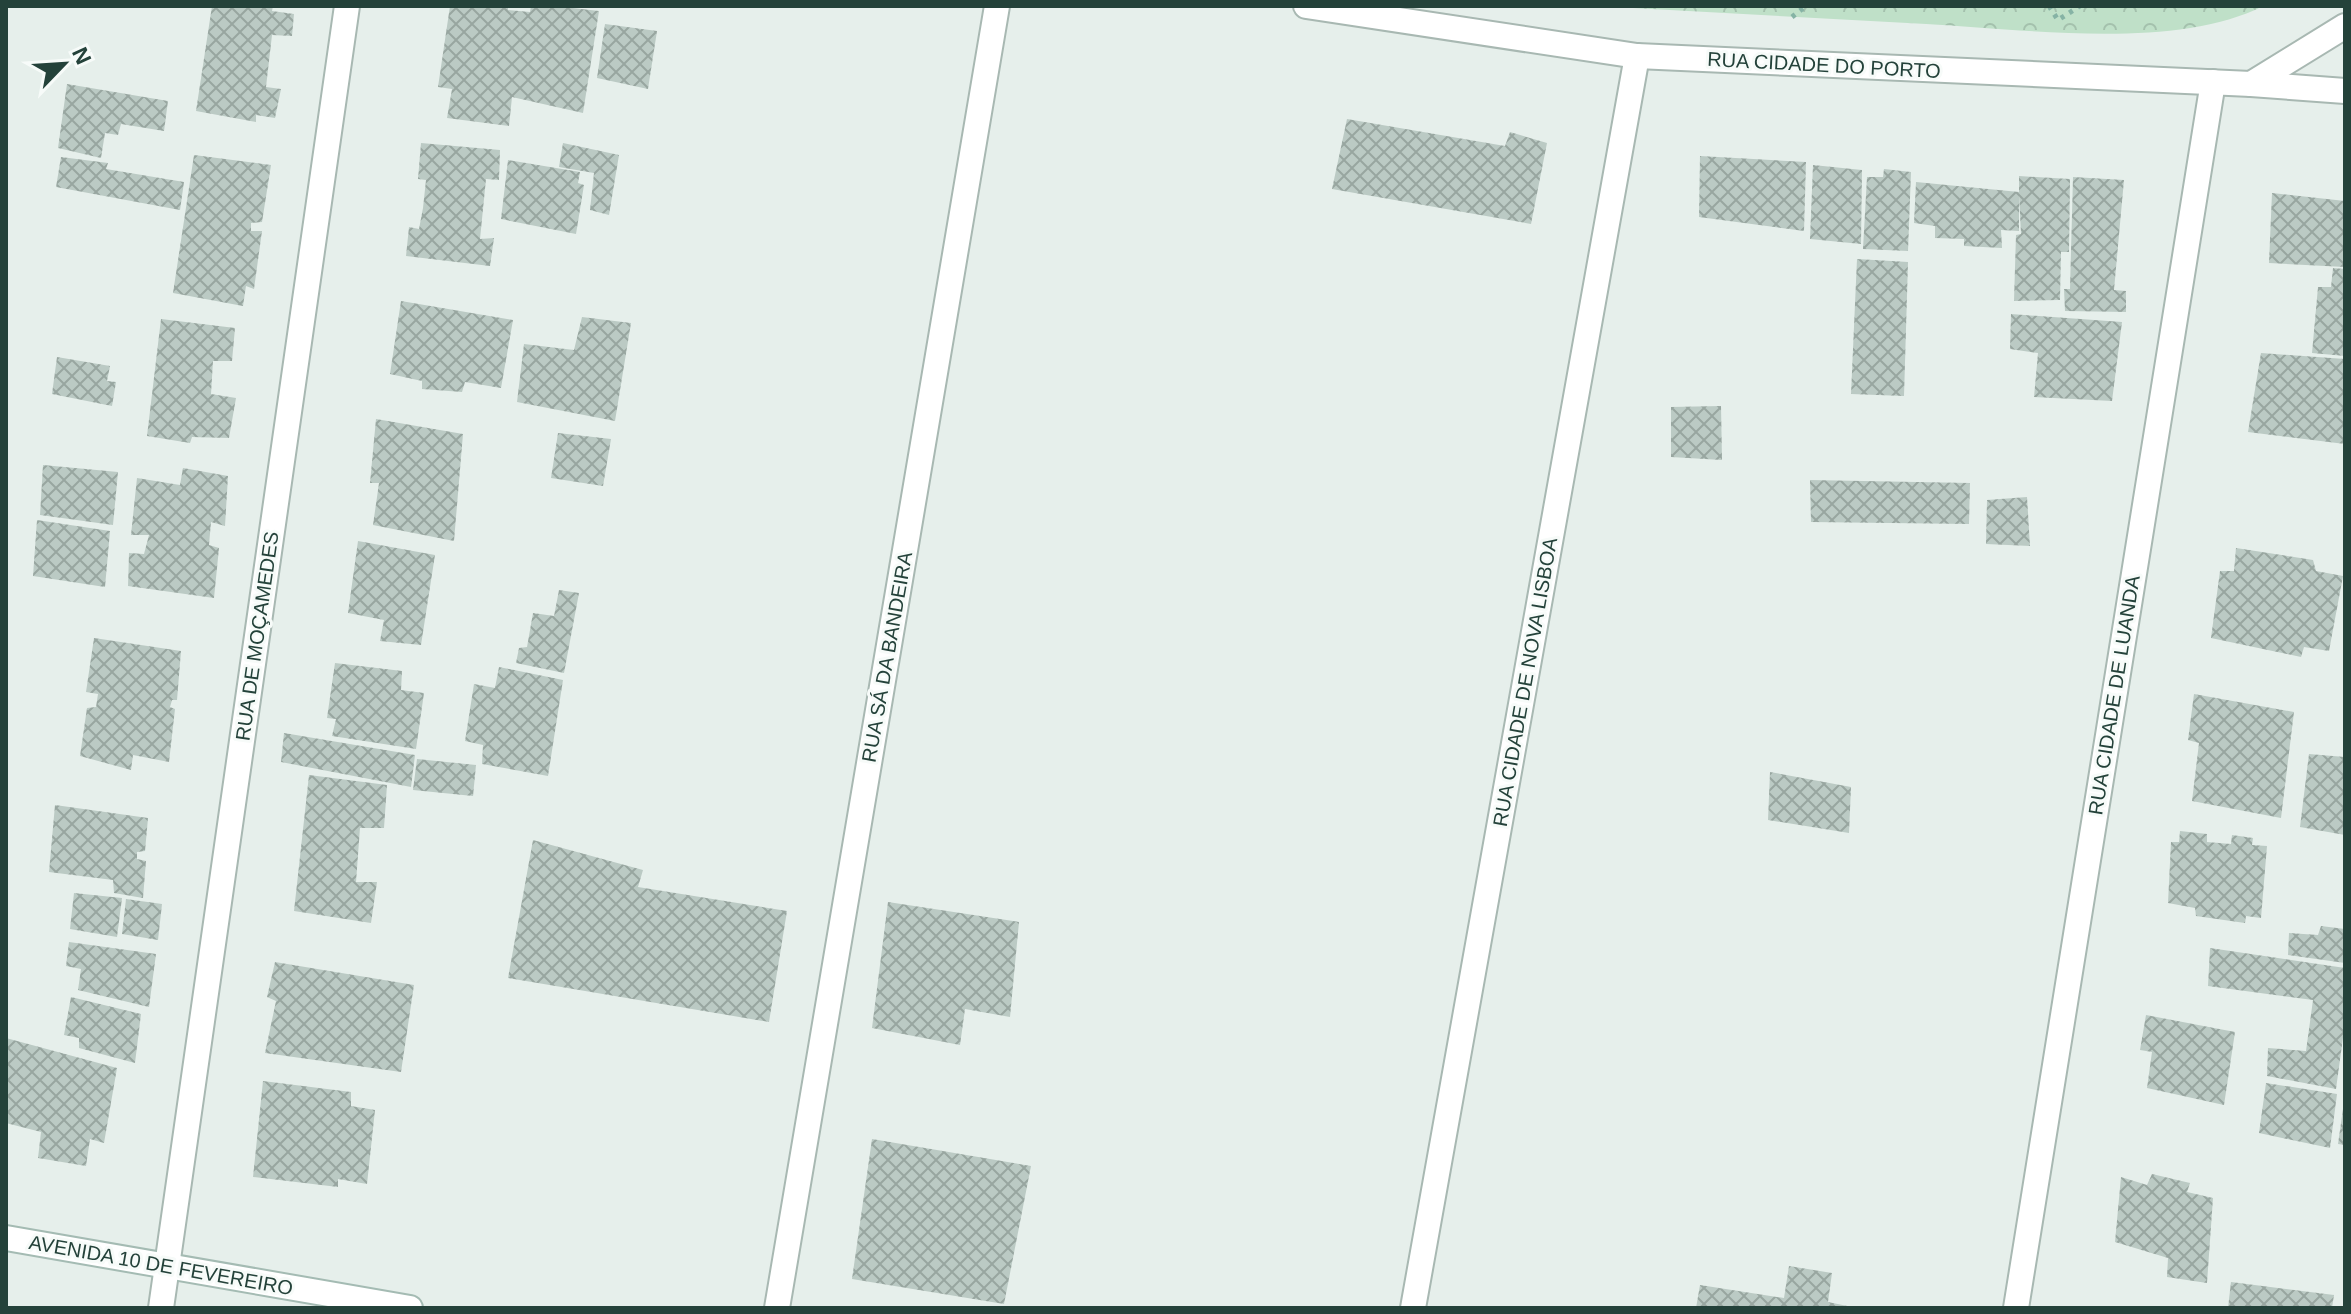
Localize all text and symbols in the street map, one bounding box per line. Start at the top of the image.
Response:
north arrow [24,24,104,104]
text: N [67,43,96,68]
street label: RUA CIDADE DO PORTO [1707,48,1941,82]
street label: RUA DE MOÇAMEDES [231,530,283,742]
street label: RUA CIDADE DE NOVA LISBOA [1489,535,1561,828]
street label: RUA SÁ DA BANDEIRA [858,549,916,764]
street label: RUA CIDADE DE LUANDA [2084,573,2144,816]
street label: AVENIDA 10 DE FEVEREIRO [27,1231,295,1299]

